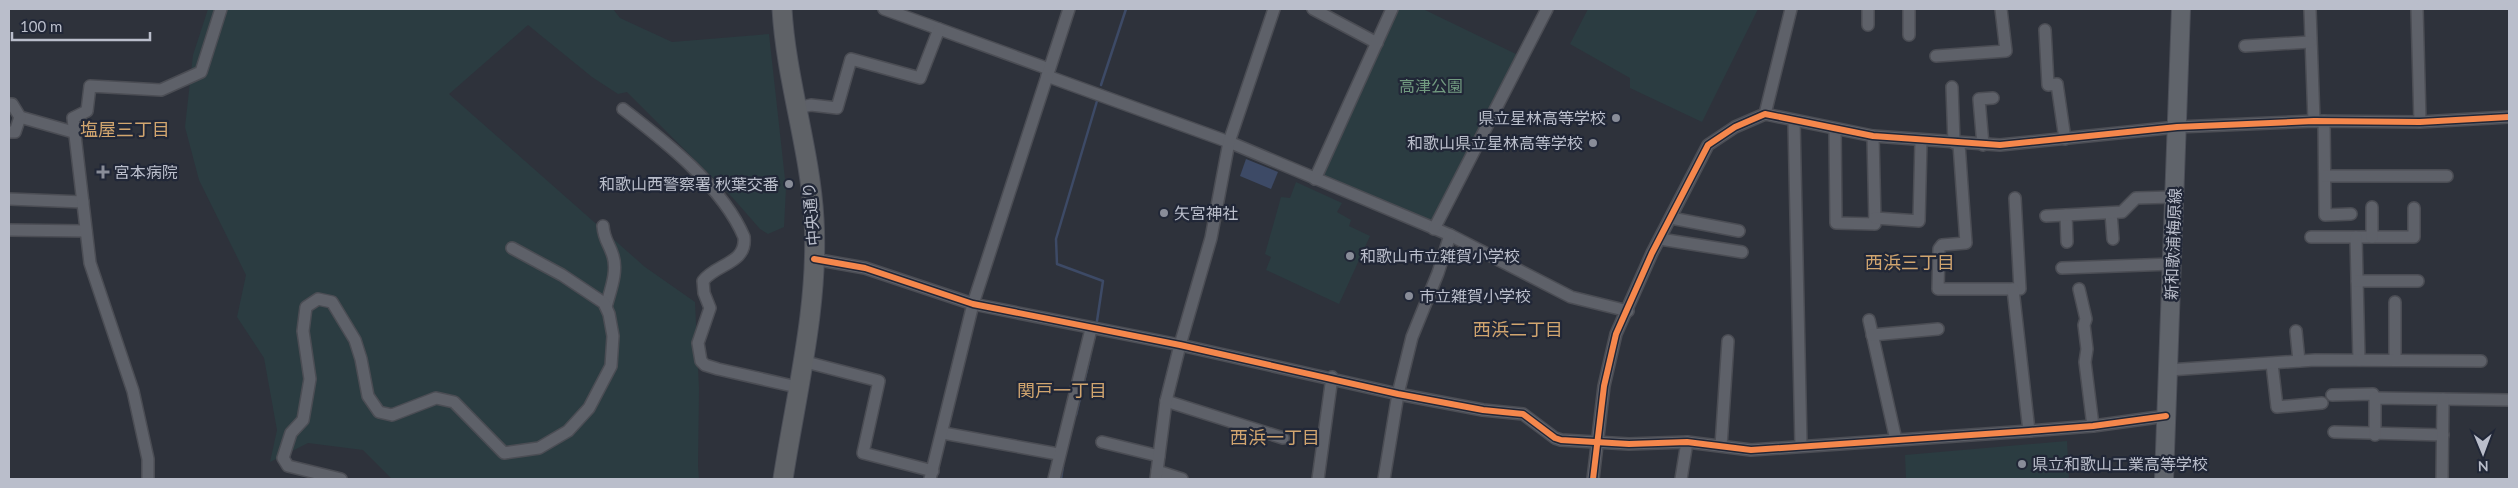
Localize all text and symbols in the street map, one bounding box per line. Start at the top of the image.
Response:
scale bar [12,10,150,42]
text: 100 m [20,17,62,35]
park label: 高津公園 [1399,76,1463,95]
place label: 県立星林高等学校 [1478,108,1606,127]
marker: 県立星林高等学校 [1610,112,1622,124]
district label: 塩屋三丁目 [80,118,170,140]
place label: 和歌山県立星林高等学校 [1407,133,1583,152]
marker: 和歌山県立星林高等学校 [1587,137,1599,149]
place label: 宮本病院 [114,162,178,181]
marker: 宮本病院 [96,165,110,179]
place label: 和歌山西警察署 秋葉交番 [599,174,779,193]
marker: 和歌山西警察署 秋葉交番 [783,178,795,190]
street label: 中央通り [798,181,823,247]
street label: 新和歌浦梅原線 [2161,188,2184,300]
place label: 矢宮神社 [1174,203,1238,222]
marker: 矢宮神社 [1158,207,1170,219]
place label: 和歌山市立雑賀小学校 [1360,246,1520,265]
marker: 和歌山市立雑賀小学校 [1344,250,1356,262]
district label: 西浜三丁目 [1865,251,1955,273]
place label: 市立雑賀小学校 [1419,286,1531,305]
marker: 市立雑賀小学校 [1403,290,1415,302]
district label: 西浜二丁目 [1473,318,1563,340]
district label: 関戸一丁目 [1017,379,1107,401]
district label: 西浜一丁目 [1230,426,1320,448]
north arrow [2458,428,2508,478]
place label: 県立和歌山工業高等学校 [2032,454,2208,473]
marker: 県立和歌山工業高等学校 [2016,458,2028,470]
text: N [2478,458,2489,475]

